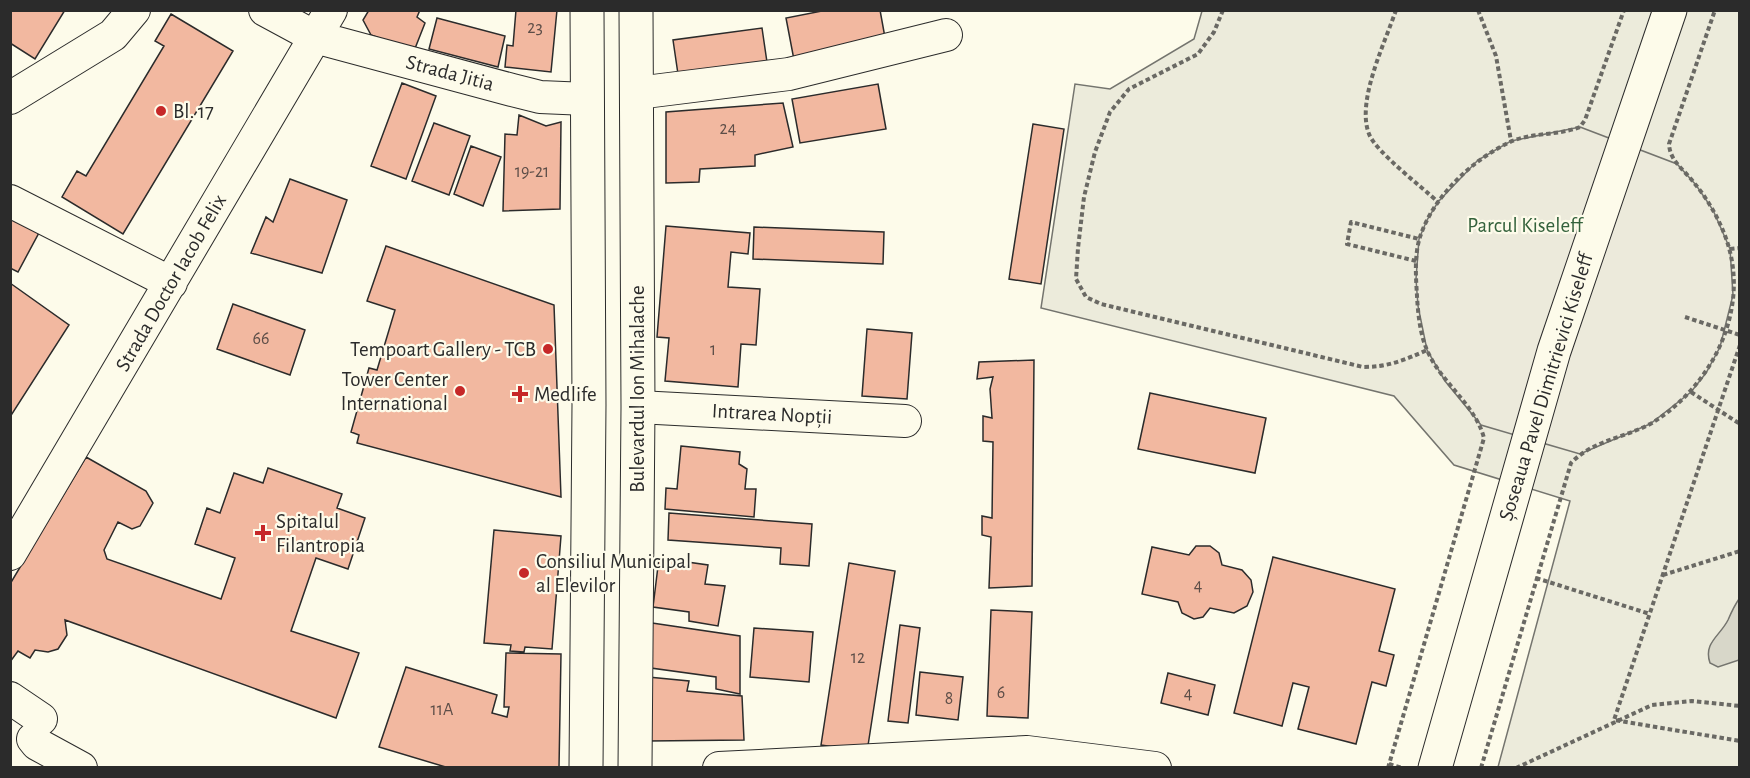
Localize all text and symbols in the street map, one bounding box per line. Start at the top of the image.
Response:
house number: 23 [527,19,543,37]
street label: Strada Jitia [404,51,496,95]
place label: Bl. 17 [173,101,214,122]
marker: Bl. 17 [154,104,168,118]
house number: 24 [720,120,737,138]
house number: 19-21 [515,163,549,181]
street label: Strada Doctor Iacob Felix [112,191,230,375]
park label: Parcul Kiseleff [1467,215,1584,236]
street label: Șoseaua Pavel Dimitrievici Kiseleff [1495,249,1599,524]
street label: Bulevardul Ion Mihalache [627,285,648,493]
house number: 66 [253,330,269,348]
place label: Tempoart Gallery - TCB [350,339,536,360]
house number: 1 [710,341,716,359]
marker: Tempoart Gallery - TCB [541,342,555,356]
place label: Tower Center International [341,369,448,414]
marker: Tower Center International [453,384,467,398]
place label: Medlife [534,384,597,405]
marker: Medlife [511,385,529,403]
street label: Intrarea Nopții [711,400,833,430]
place label: Spitalul Filantropia [276,511,365,556]
marker: Spitalul Filantropia [254,524,272,542]
place label: Consiliul Municipal al Elevilor [536,551,691,596]
marker: Consiliul Municipal al Elevilor [517,566,531,580]
house number: 4 [1194,577,1203,595]
house number: 12 [851,649,865,667]
house number: 6 [997,684,1005,702]
house number: 4 [1184,685,1193,703]
house number: 8 [945,690,953,708]
house number: 11A [431,701,454,719]

